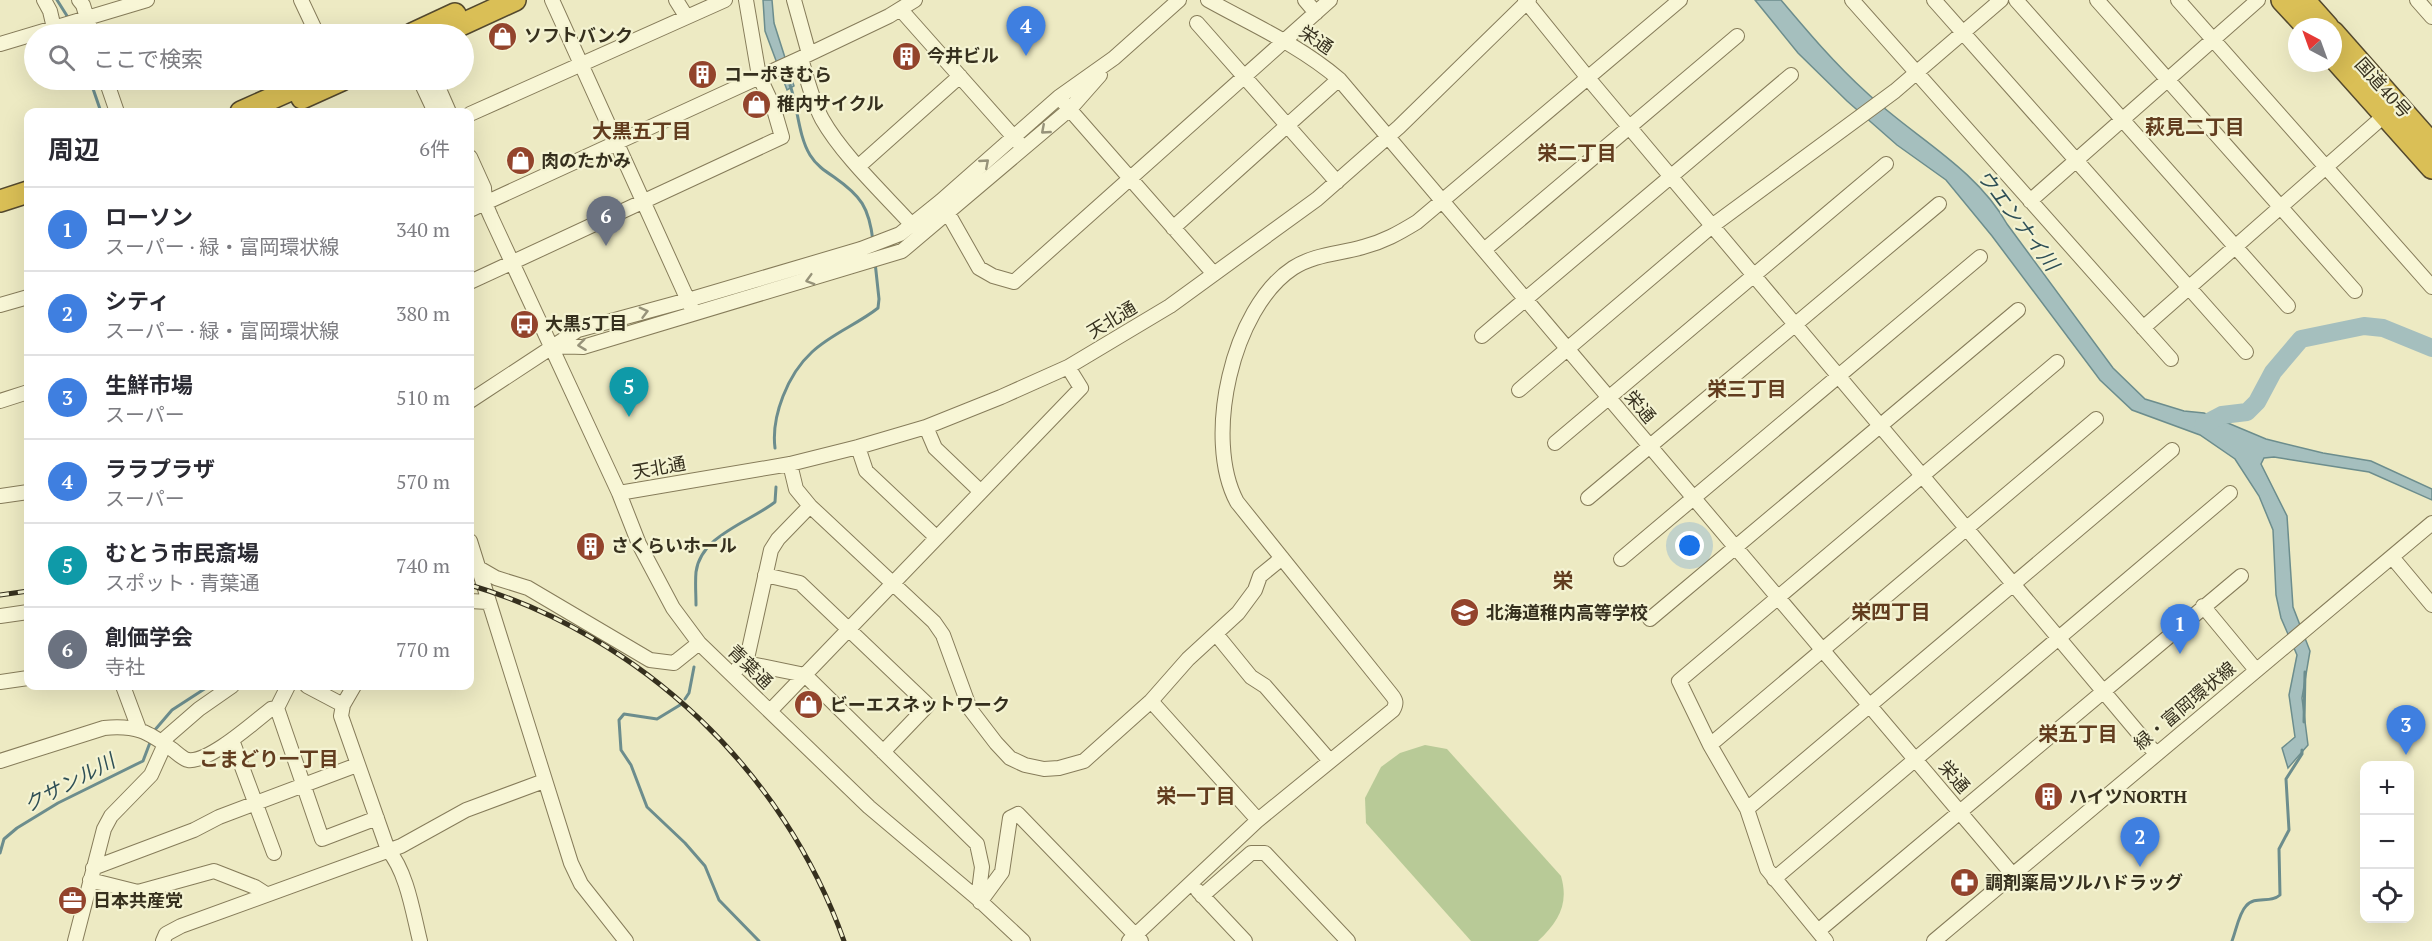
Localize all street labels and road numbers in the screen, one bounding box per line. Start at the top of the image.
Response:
street label: 栄通 [1295,19,1338,59]
street label: 国道40号 [2350,52,2417,123]
street label: 天北通 [1082,295,1141,343]
street label: 栄通 [1620,385,1662,428]
street label: 天北通 [630,451,687,484]
street label: 青葉通 [723,639,778,694]
street label: 緑・富岡環状線 [2128,656,2240,755]
street label: 栄通 [1934,755,1976,798]

